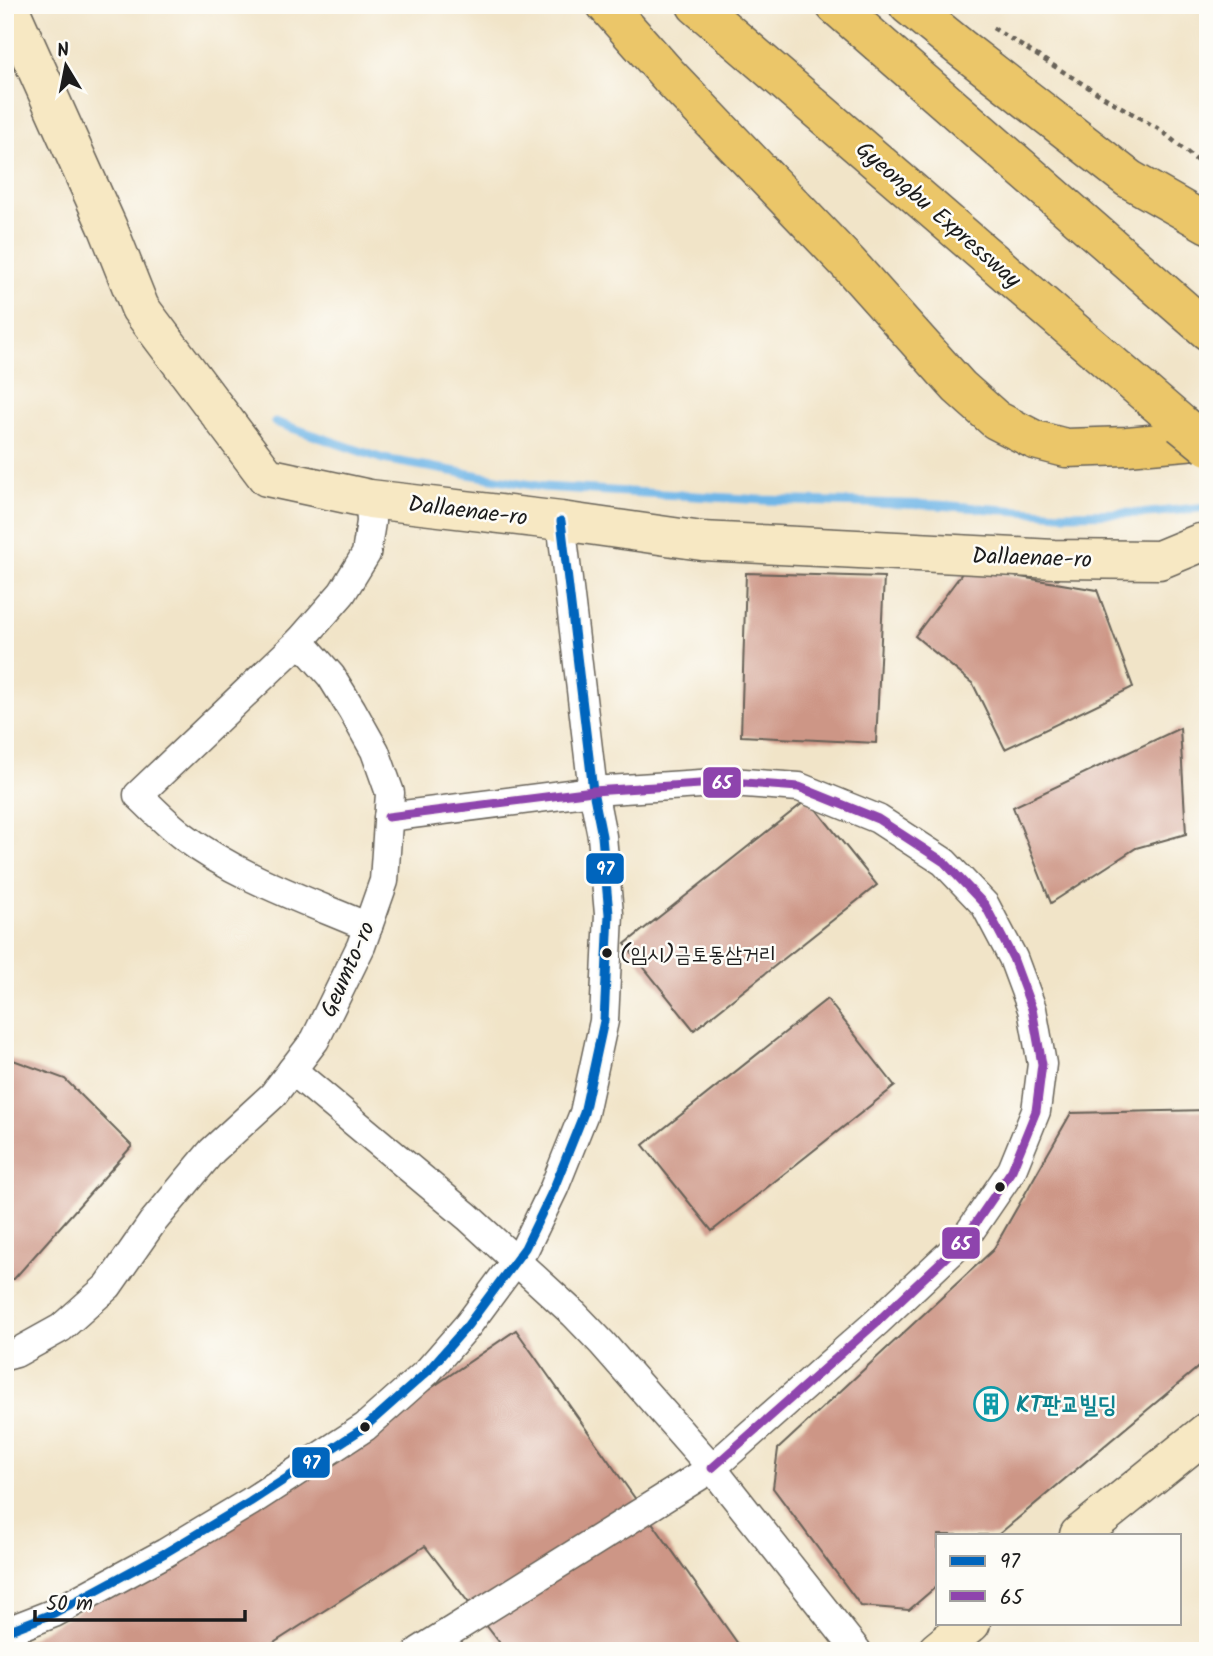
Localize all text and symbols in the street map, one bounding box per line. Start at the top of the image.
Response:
north arrow [32,32,102,102]
text: N [55,35,72,67]
street label: Gyeongbu Expressway [847,133,1029,298]
street label: Dallaenae-ro [406,487,530,537]
street label: Dallaenae-ro [971,539,1093,579]
line badge: 65 [702,766,742,799]
text: 65 [712,769,733,799]
line badge: 97 [585,852,625,885]
text: 97 [596,855,615,885]
street label: Geumto-ro [312,916,386,1024]
place label: (임시)금토동삼거리 [620,939,776,972]
marker: (임시)금토동삼거리 [600,946,614,960]
unlabelled marker [993,1180,1007,1194]
line badge: 65 [941,1226,981,1260]
text: 65 [951,1230,972,1260]
building icon: KT판교빌딩 [972,1385,1010,1423]
place label: KT판교빌딩 [1016,1388,1116,1424]
unlabelled marker [358,1420,372,1434]
line badge: 97 [291,1446,331,1479]
text: 97 [302,1449,321,1479]
legend [936,1534,1182,1624]
text: 97 [1000,1546,1021,1579]
scale bar [35,1579,245,1623]
text: 65 [1000,1582,1025,1615]
text: 50 m [46,1588,93,1621]

